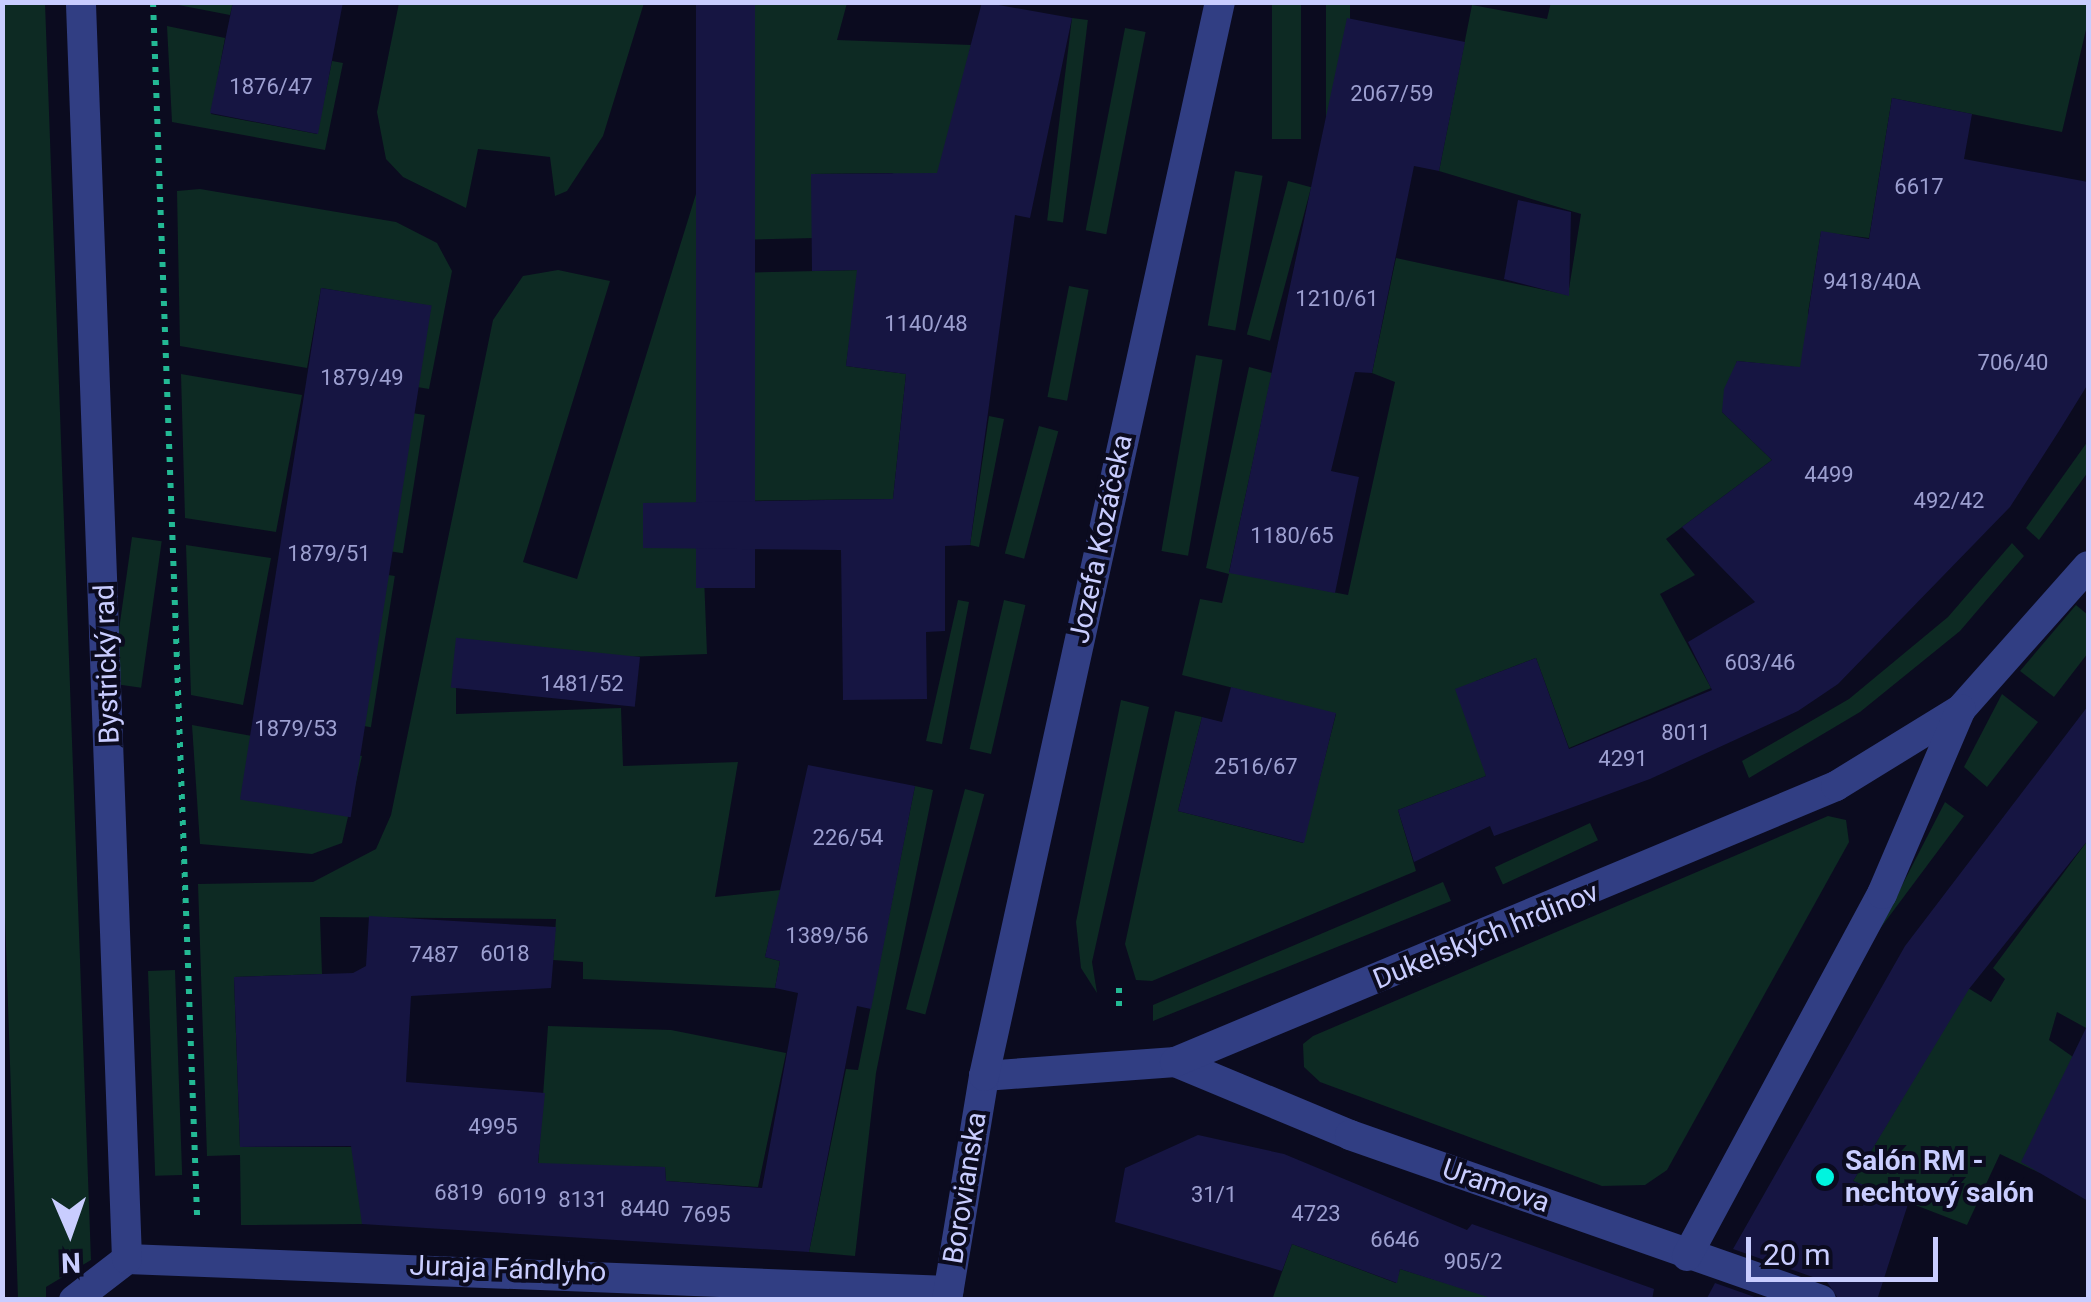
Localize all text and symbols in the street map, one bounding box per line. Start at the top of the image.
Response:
house number: 1876/47 [229,74,313,100]
house number: 2067/59 [1350,81,1434,107]
house number: 6617 [1894,174,1944,200]
house number: 9418/40A [1823,269,1921,295]
house number: 1210/61 [1295,286,1379,312]
house number: 1140/48 [884,311,968,337]
house number: 706/40 [1978,350,2048,376]
house number: 1879/49 [320,365,404,391]
street label: Jozefa Kozáčeka [1062,432,1140,646]
house number: 4499 [1804,462,1854,488]
house number: 492/42 [1914,488,1984,514]
house number: 1180/65 [1250,523,1334,549]
house number: 1879/51 [287,541,371,567]
street label: Bystrický rad [87,584,127,744]
house number: 603/46 [1725,650,1795,676]
house number: 1481/52 [540,671,624,697]
house number: 1879/53 [254,716,338,742]
house number: 8011 [1661,720,1711,746]
house number: 4291 [1598,746,1648,772]
house number: 2516/67 [1214,754,1298,780]
house number: 226/54 [813,825,883,851]
street label: Dukelských hrdinov [1368,875,1604,997]
house number: 1389/56 [785,923,869,949]
house number: 6018 [480,941,530,967]
house number: 7487 [409,942,459,968]
street label: Borovianska [936,1110,994,1266]
house number: 4995 [468,1114,518,1140]
place label: Salón RM - nechtový salón [1845,1144,2034,1210]
street label: Uramova [1438,1152,1554,1220]
marker: Salón RM - nechtový salón [1814,1166,1836,1188]
house number: 6819 [434,1180,484,1206]
north arrow [20,1182,120,1282]
house number: 31/1 [1191,1182,1237,1208]
house number: 6019 [497,1184,547,1210]
house number: 8131 [558,1187,608,1213]
house number: 8440 [620,1196,670,1222]
house number: 4723 [1291,1201,1341,1227]
house number: 7695 [681,1202,731,1228]
scale bar [1751,1217,1944,1279]
house number: 6646 [1370,1227,1420,1253]
text: 20 m [1763,1237,1830,1272]
text: N [61,1246,82,1279]
street label: Juraja Fándlyho [409,1249,607,1289]
house number: 905/2 [1444,1249,1502,1275]

